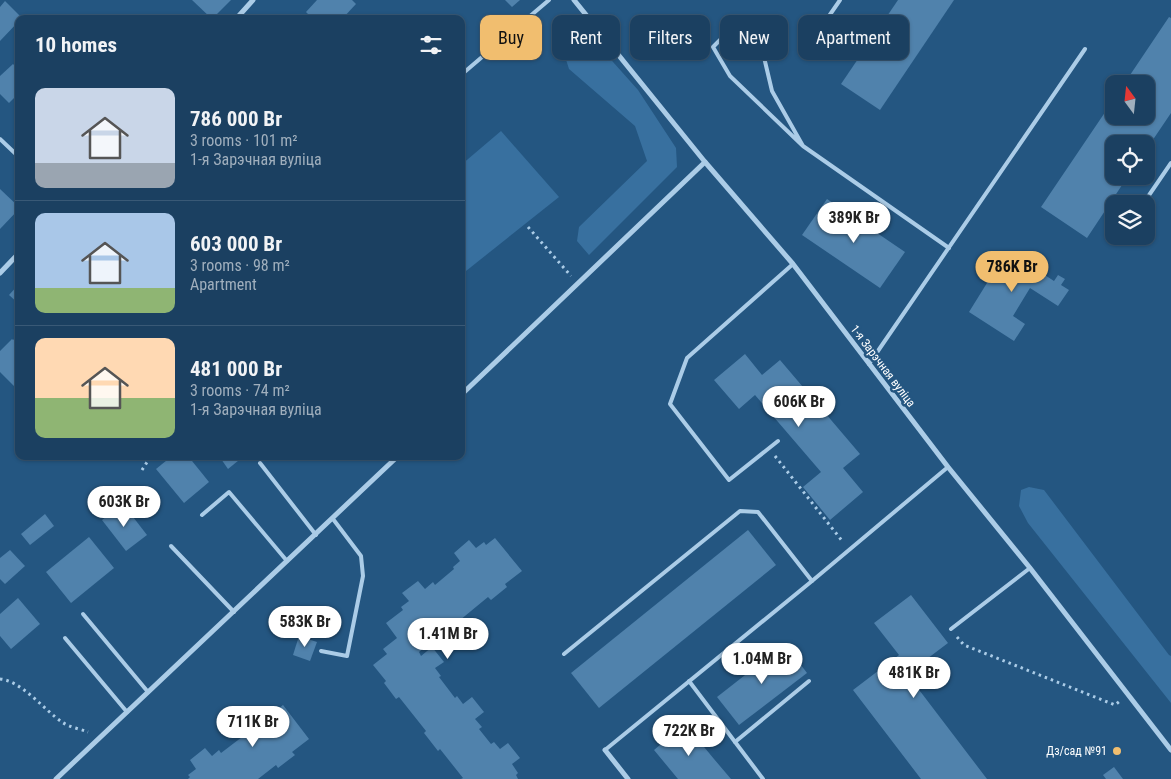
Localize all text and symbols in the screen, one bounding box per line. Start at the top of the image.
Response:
chip: Buy [480,15,542,60]
chip: Rent [552,15,620,60]
chip: Filters [630,15,710,60]
chip: New [720,15,788,60]
chip: Apartment [798,15,909,60]
icon: filters [417,31,445,59]
text: 10 homes [35,33,117,57]
north arrow [1105,75,1155,125]
map controls [1105,75,1155,245]
text: 786 000 Br [190,107,282,131]
icon: home [75,108,135,168]
text: 3 rooms · 101 m² [190,131,298,150]
button: locate [1105,135,1155,185]
text: 1-я Зарэчная вуліца [190,150,322,169]
button: layers [1105,195,1155,245]
pin: 389K Br [808,202,900,244]
text: 389K Br [828,208,880,227]
text: 603 000 Br [190,232,282,256]
icon: home [75,233,135,293]
pin: 786K Br [966,250,1058,293]
text: 3 rooms · 98 m² [190,256,290,275]
text: 786K Br [986,257,1038,276]
text: Apartment [190,275,257,294]
street label: 1-я Зарэчная вуліца [848,322,918,410]
text: 481 000 Br [190,357,282,381]
icon: home [75,358,135,418]
text: 3 rooms · 74 m² [190,381,290,400]
pin: 606K Br [753,386,845,428]
text: 606K Br [773,392,825,411]
text: 1-я Зарэчная вуліца [190,400,322,419]
pin: 603K Br [78,486,170,528]
text: 603K Br [98,492,150,511]
pin: 583K Br [259,606,351,648]
text: 583K Br [279,612,331,631]
pin: 1.41M Br [396,618,500,660]
text: 1.41M Br [419,624,478,643]
pin: 1.04M Br [710,642,814,685]
text: 1.04M Br [733,649,792,668]
pin: 481K Br [868,656,960,699]
text: 481K Br [888,663,940,682]
pin: 711K Br [207,706,299,748]
text: 711K Br [227,712,279,731]
pin: 722K Br [643,714,735,757]
text: 722K Br [663,721,715,740]
place label: Дз/сад №91 [1046,744,1107,758]
marker: Дз/сад №91 [1111,745,1123,757]

